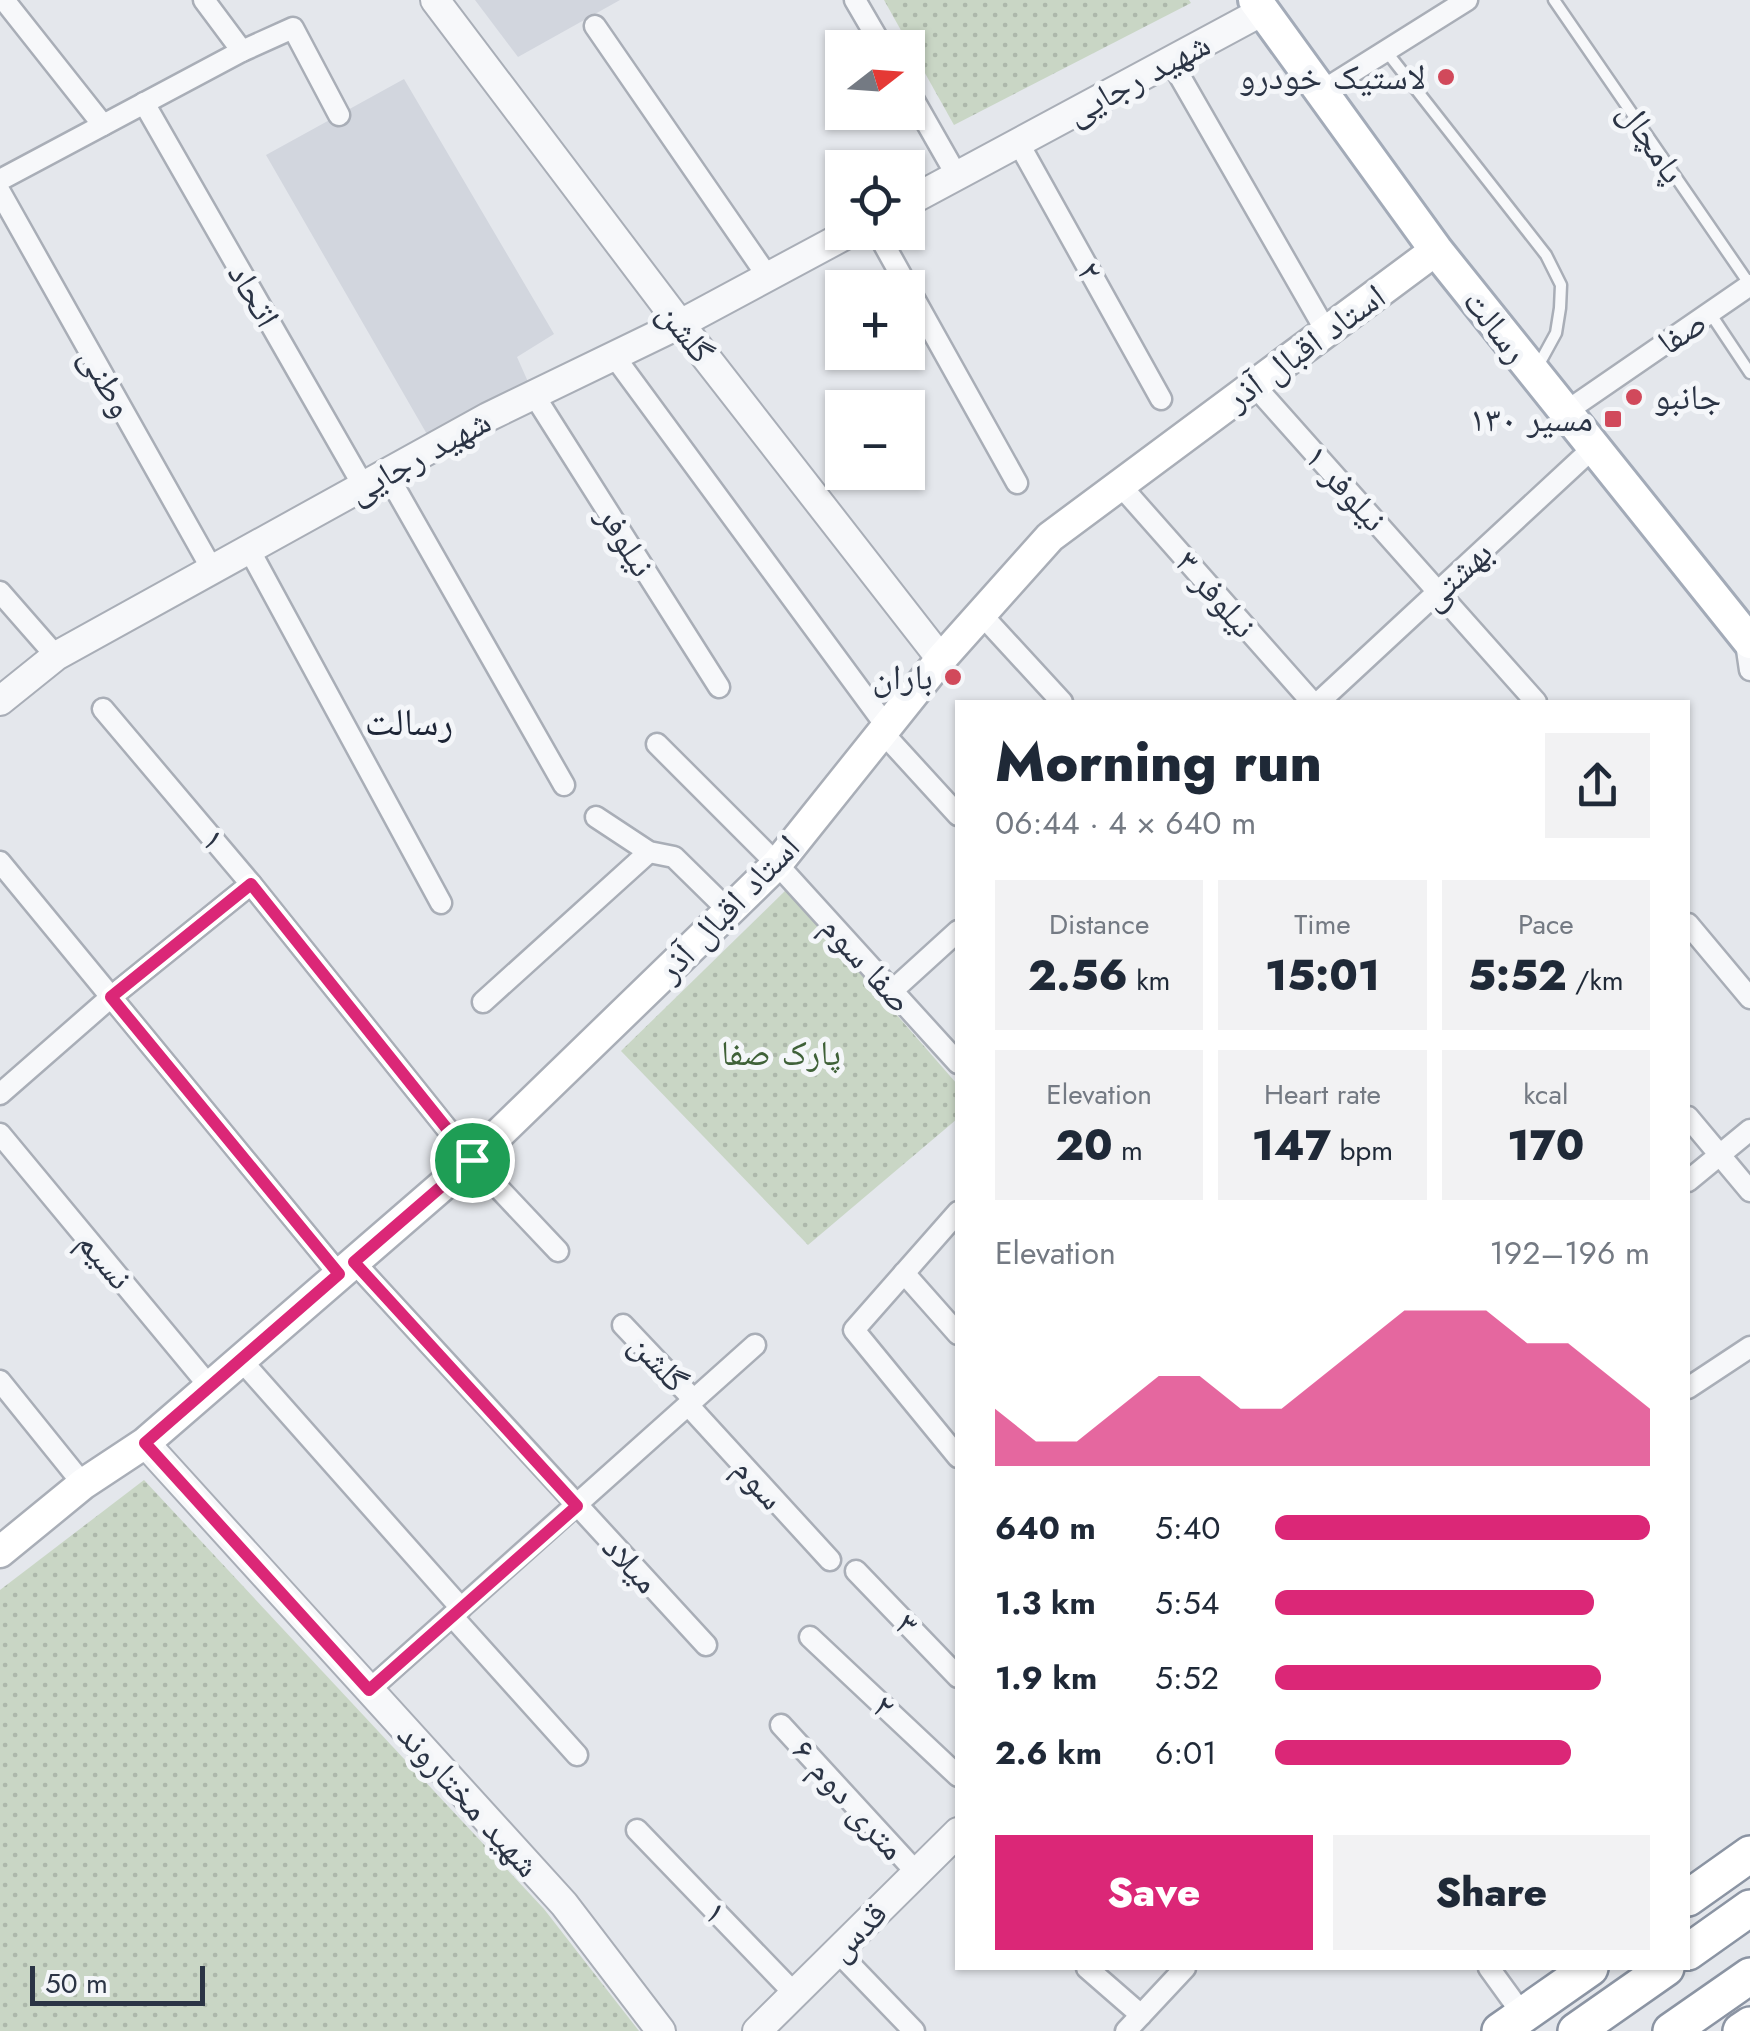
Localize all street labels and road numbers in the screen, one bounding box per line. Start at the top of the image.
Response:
street label: شهید رجایی [1057,19,1219,137]
street label: پامچال [1606,91,1698,193]
street label: ۲ [1064,252,1116,290]
street label: اتحاد [216,253,292,337]
street label: استاد اقبال آذر [1214,272,1396,423]
street label: رسالت [1451,279,1541,373]
street label: گلشن [646,290,726,374]
street label: صفا [1647,297,1717,367]
street label: وطنی [67,338,147,426]
street label: شهید رجایی [338,396,500,516]
street label: نیلوفر ۱ [1293,433,1399,543]
street label: نیلوفر [584,495,667,586]
street label: بهشتی [1409,528,1503,622]
street label: نیلوفر ۳ [1164,539,1268,649]
street label: ۱ [190,817,238,861]
street label: استاد اقبال آذر [644,823,811,994]
street label: صفا سوم [809,904,925,1024]
street label: نسیم [65,1219,145,1301]
street label: گلشن [618,1321,700,1403]
street label: سوم [722,1445,796,1521]
street label: میلاد [591,1523,671,1605]
street label: ۳ [884,1601,930,1647]
street label: ۲ [861,1682,907,1730]
street label: شهید مختاروند [386,1712,552,1888]
street label: ۶ متری دوم [781,1727,917,1871]
street label: ۱ [693,1889,739,1935]
street label: قدس [816,1890,898,1972]

